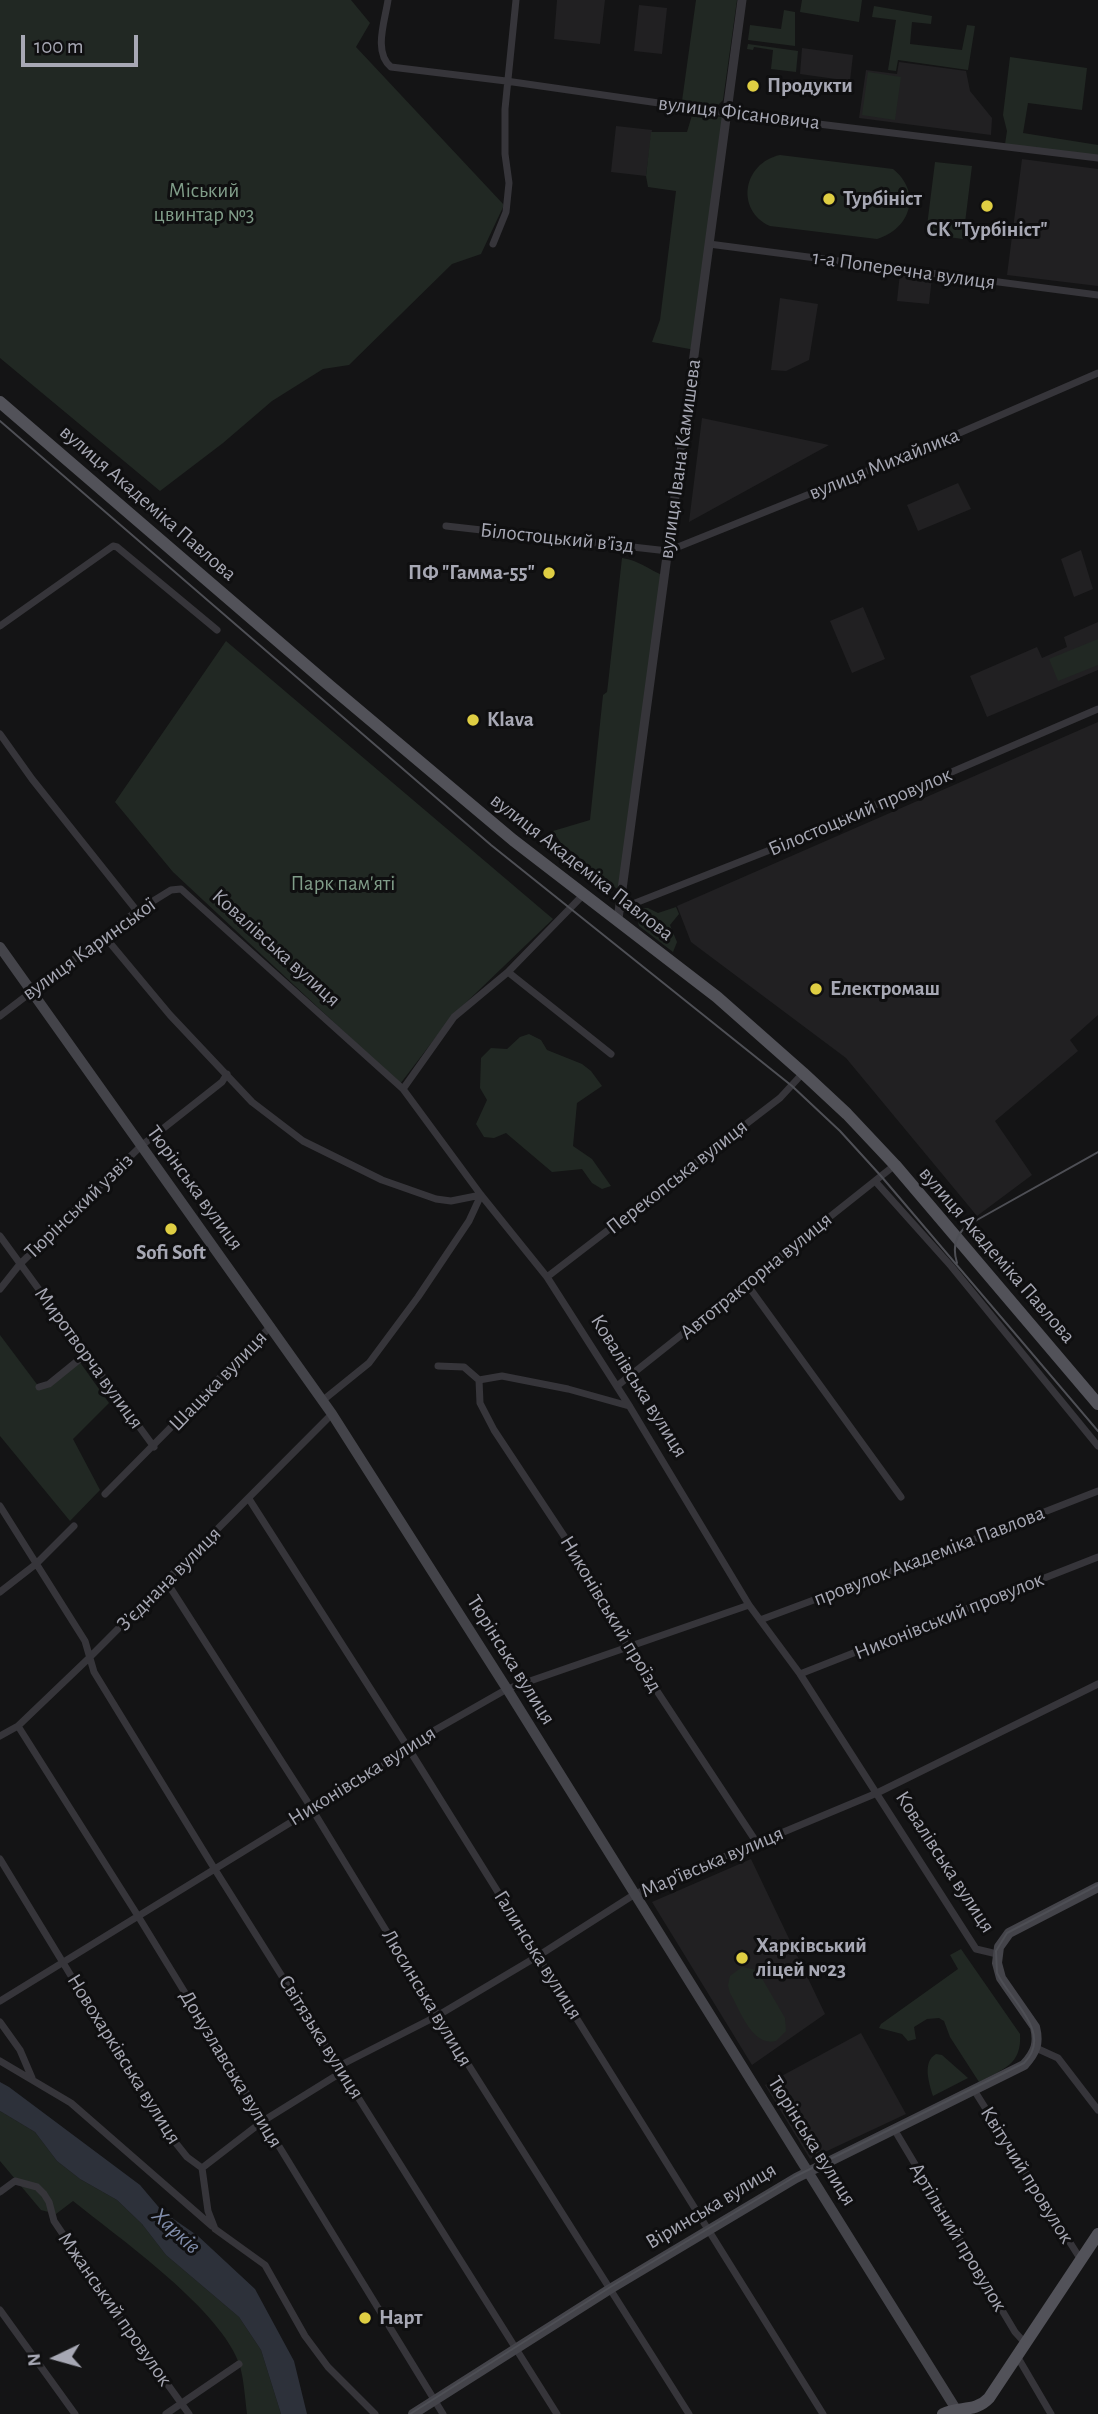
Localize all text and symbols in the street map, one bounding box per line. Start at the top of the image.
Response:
scale bar [24,21,142,65]
text: 100 m [34,36,84,57]
place label: Продукти [767,73,853,99]
marker: Продукти [745,78,761,94]
street label: вулиця Фісановича [657,91,821,135]
park label: Міський цвинтар №3 [154,178,254,228]
place label: Турбініст [843,186,922,212]
marker: Турбініст [821,191,837,207]
marker: СК "Турбініст" [979,198,995,214]
place label: СК "Турбініст" [926,217,1048,243]
street label: 1-а Поперечна вулиця [811,245,997,295]
street label: вулиця Івана Камишева [654,357,706,561]
street label: вулиця Академіка Павлова [54,419,242,587]
street label: вулиця Михайлика [805,422,963,506]
street label: Білостоцький в’їзд [479,517,635,559]
place label: ПФ "Гамма-55" [408,560,535,586]
marker: ПФ "Гамма-55" [541,565,557,581]
place label: Klava [487,707,534,733]
marker: Klava [465,712,481,728]
street label: Білостоцький провулок [764,762,956,862]
street label: вулиця Академіка Павлова [485,788,679,946]
park label: Парк пам'яті [291,871,395,897]
street label: Ковалівська вулиця [207,884,345,1012]
street label: вулиця Каринської [17,892,161,1006]
place label: Електромаш [830,976,940,1002]
marker: Електромаш [808,981,824,997]
street label: Перекопська вулиця [601,1114,753,1240]
street label: Тюрінська вулиця [141,1121,249,1255]
street label: Тюрінський узвіз [19,1148,139,1264]
street label: вулиця Академіка Павлова [913,1161,1081,1349]
street label: Автотракторна вулиця [675,1207,837,1345]
marker: Sofi Soft [163,1221,179,1237]
place label: Sofi Soft [136,1240,206,1266]
street label: Миротворча вулиця [29,1282,149,1434]
street label: Ковалівська вулиця [585,1310,693,1462]
street label: Шацька вулиця [164,1325,272,1437]
street label: провулок Академіка Павлова [810,1500,1048,1612]
street label: З’єднана вулиця [111,1521,227,1637]
street label: Никонівський проїзд [554,1531,668,1697]
street label: Никонівський провулок [851,1566,1047,1666]
street label: Тюрінська вулиця [461,1590,561,1730]
street label: Никонівська вулиця [283,1720,441,1832]
street label: Ковалівська вулиця [890,1786,1000,1938]
street label: Мар'ївська вулиця [637,1821,787,1903]
street label: Галинська вулиця [488,1886,588,2024]
street label: Люсинська вулиця [376,1925,478,2071]
place label: Харківський ліцей №23 [756,1933,867,1983]
marker: Харківський ліцей №23 [734,1950,750,1966]
street label: Новохарківська вулиця [61,1969,187,2149]
street label: Світязька вулиця [273,1970,369,2104]
street label: Донузлавська вулиця [174,1985,288,2153]
street label: Тюрінська вулиця [762,2071,862,2211]
street label: Квітучий провулок [975,2102,1079,2248]
street label: Віринська вулиця [641,2157,781,2255]
street label: Артільний провулок [904,2158,1012,2316]
water label: Харків [146,2202,206,2260]
street label: Мжанський провулок [52,2227,178,2391]
place label: Нарт [379,2305,423,2331]
marker: Нарт [357,2310,373,2326]
north arrow [21,2323,91,2393]
text: N [25,2352,45,2367]

